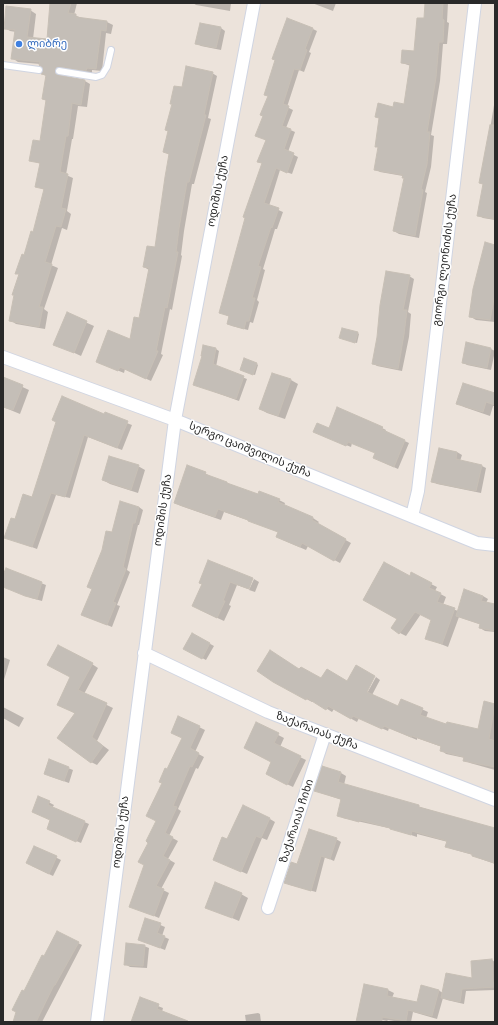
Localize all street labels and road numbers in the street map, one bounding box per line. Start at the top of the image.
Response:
street label: ოდიშის ქუჩა [205,154,231,228]
street label: გიორგი ლეონიძის ქუჩა [430,193,460,327]
street label: სერგო ცაიშვილის ქუჩა [187,419,313,481]
street label: ოდიშის ქუჩა [151,473,175,547]
street label: ზაქარაიას ქუჩა [274,709,360,753]
street label: ზაქარაიას ჩიხი [277,777,317,865]
street label: ოდიშის ქუჩა [110,795,132,869]

